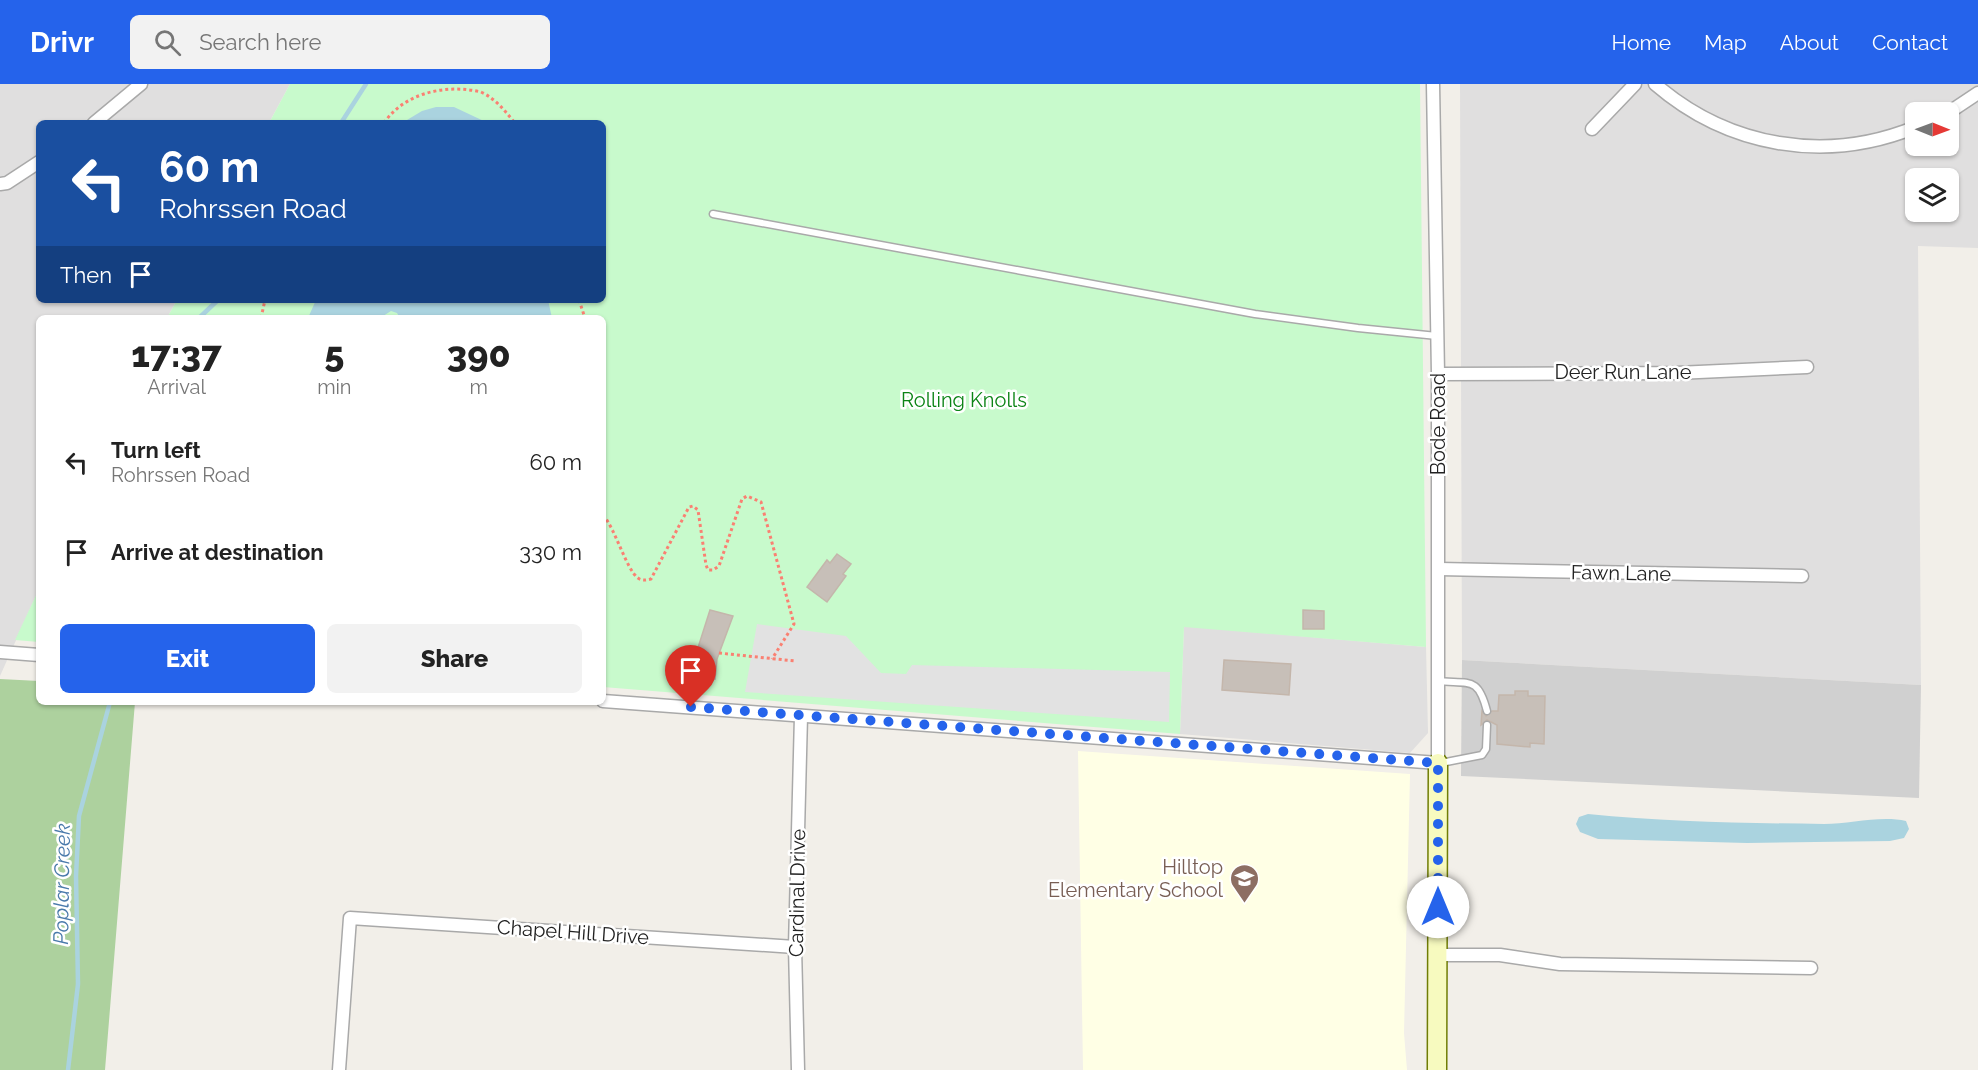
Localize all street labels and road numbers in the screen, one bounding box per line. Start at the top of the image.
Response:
street label: Deer Run Lane [1555,360,1692,384]
street label: Bode Road [1426,373,1450,475]
street label: Fawn Lane [1571,560,1671,586]
street label: Cardinal Drive [784,828,810,957]
street label: Chapel Hill Drive [496,915,650,949]

